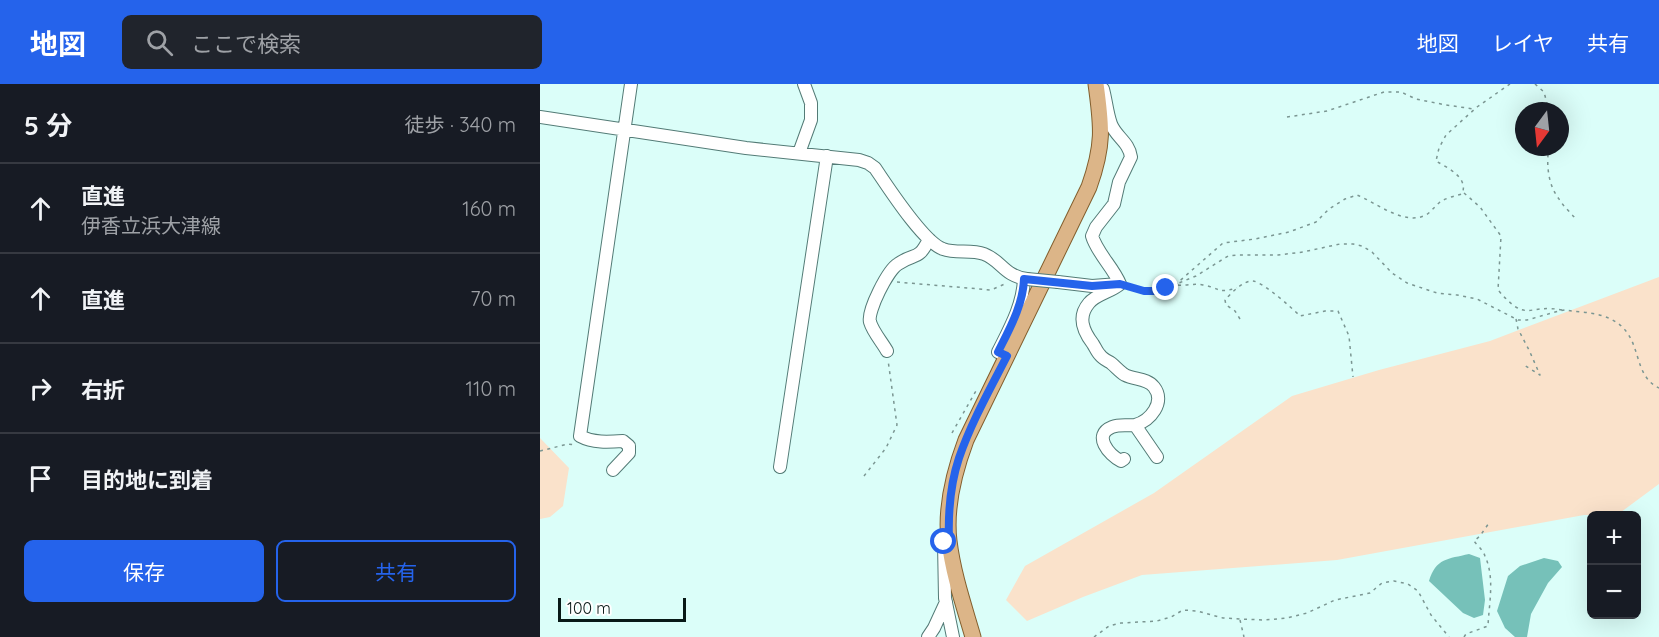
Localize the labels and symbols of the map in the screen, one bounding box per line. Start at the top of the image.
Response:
north arrow [1515,102,1569,156]
route end [1152,274,1178,300]
route start [930,528,956,554]
scale bar [558,595,686,622]

